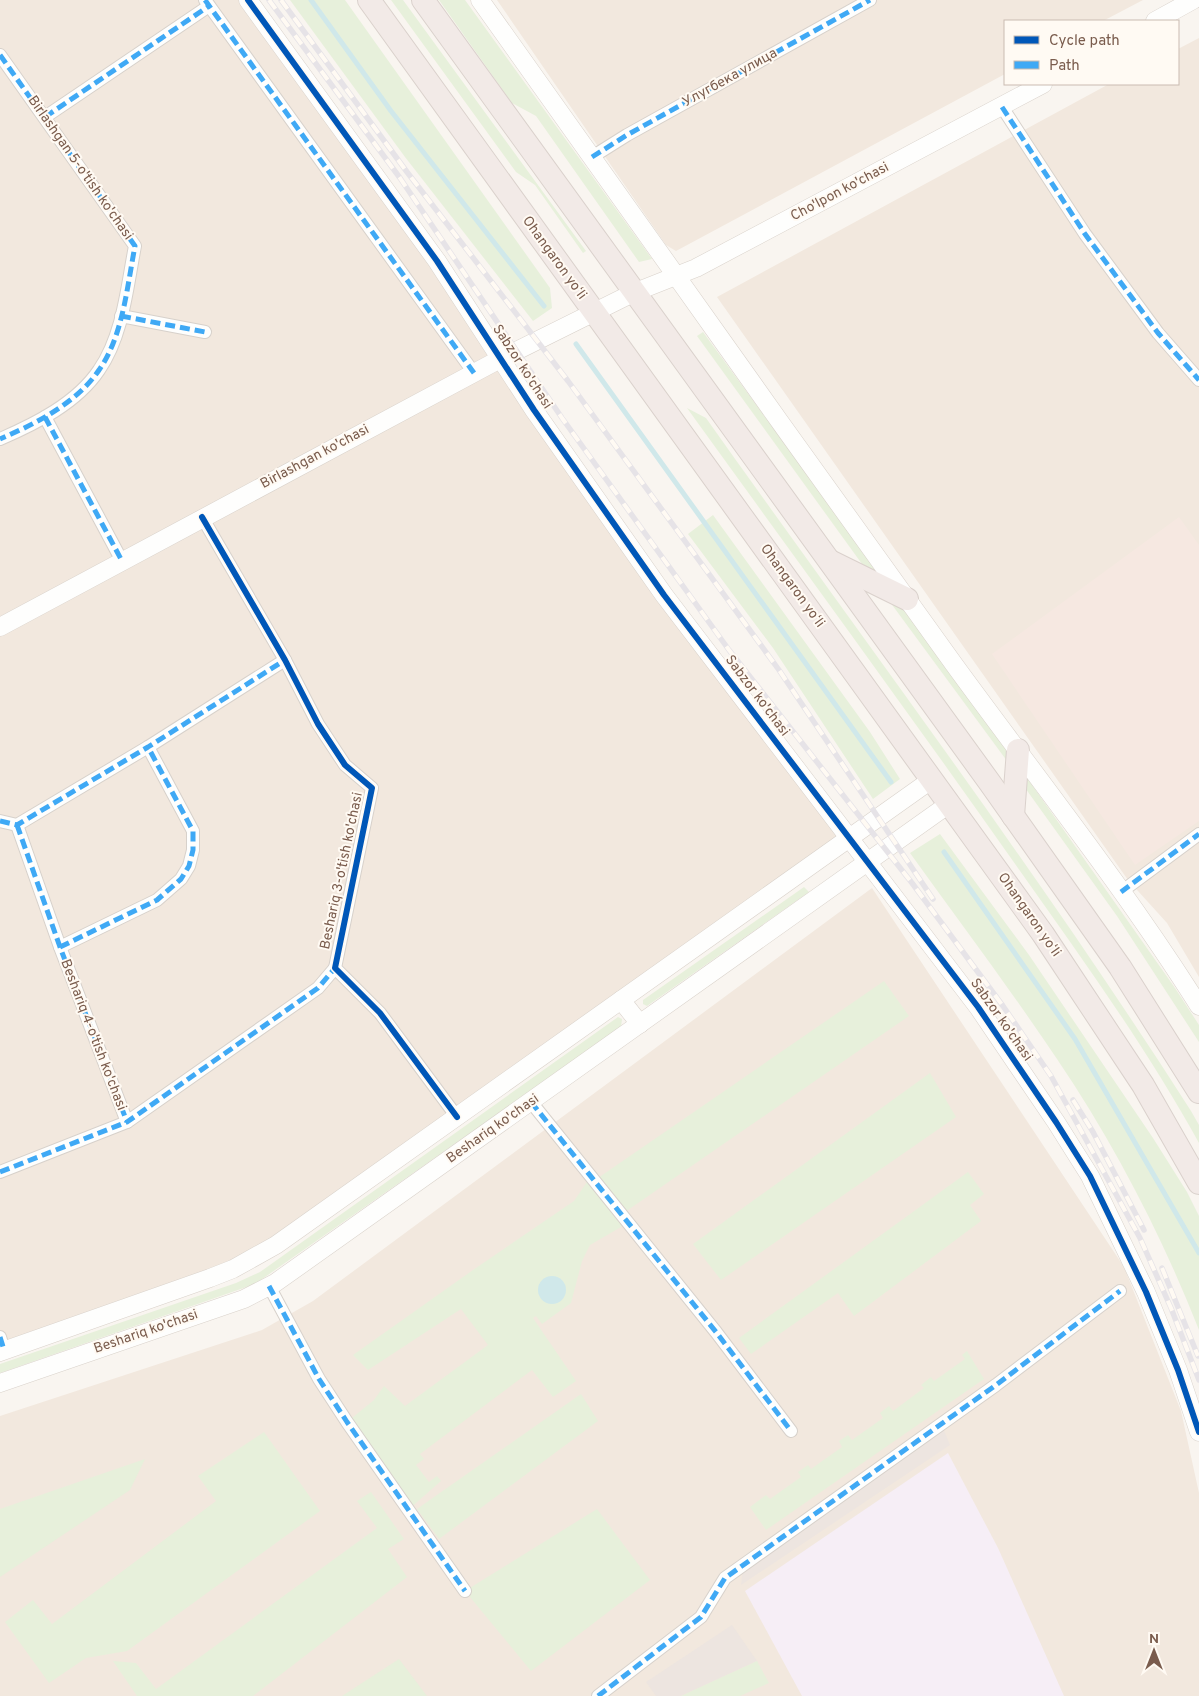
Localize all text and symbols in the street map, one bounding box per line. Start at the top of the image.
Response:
legend [1004,20,1179,85]
text: Cycle path [1049,32,1120,51]
street label: Улугбека улица [680,45,780,111]
text: Path [1049,57,1080,76]
street label: Birlashgan 5-o'tish ko'chasi [24,93,136,243]
street label: Cho'lpon ko'chasi [788,159,892,225]
street label: Ohangaron yoʻli [518,213,590,303]
street label: Sabzor ko'chasi [488,322,556,412]
street label: Birlashgan ko'chasi [258,421,372,493]
street label: Ohangaron yoʻli [756,541,828,631]
street label: Sabzor ko'chasi [721,652,793,740]
street label: Beshariq 3-o'tish ko'chasi [317,791,367,951]
street label: Ohangaron yoʻli [994,870,1064,960]
street label: Beshariq 4-o'tish ko'chasi [56,957,130,1113]
street label: Sabzor ko'chasi [966,975,1036,1065]
street label: Beshariq ko'chasi [443,1091,543,1167]
street label: Beshariq ko'chasi [92,1306,200,1358]
north arrow [1129,1626,1179,1676]
text: N [1149,1631,1159,1648]

